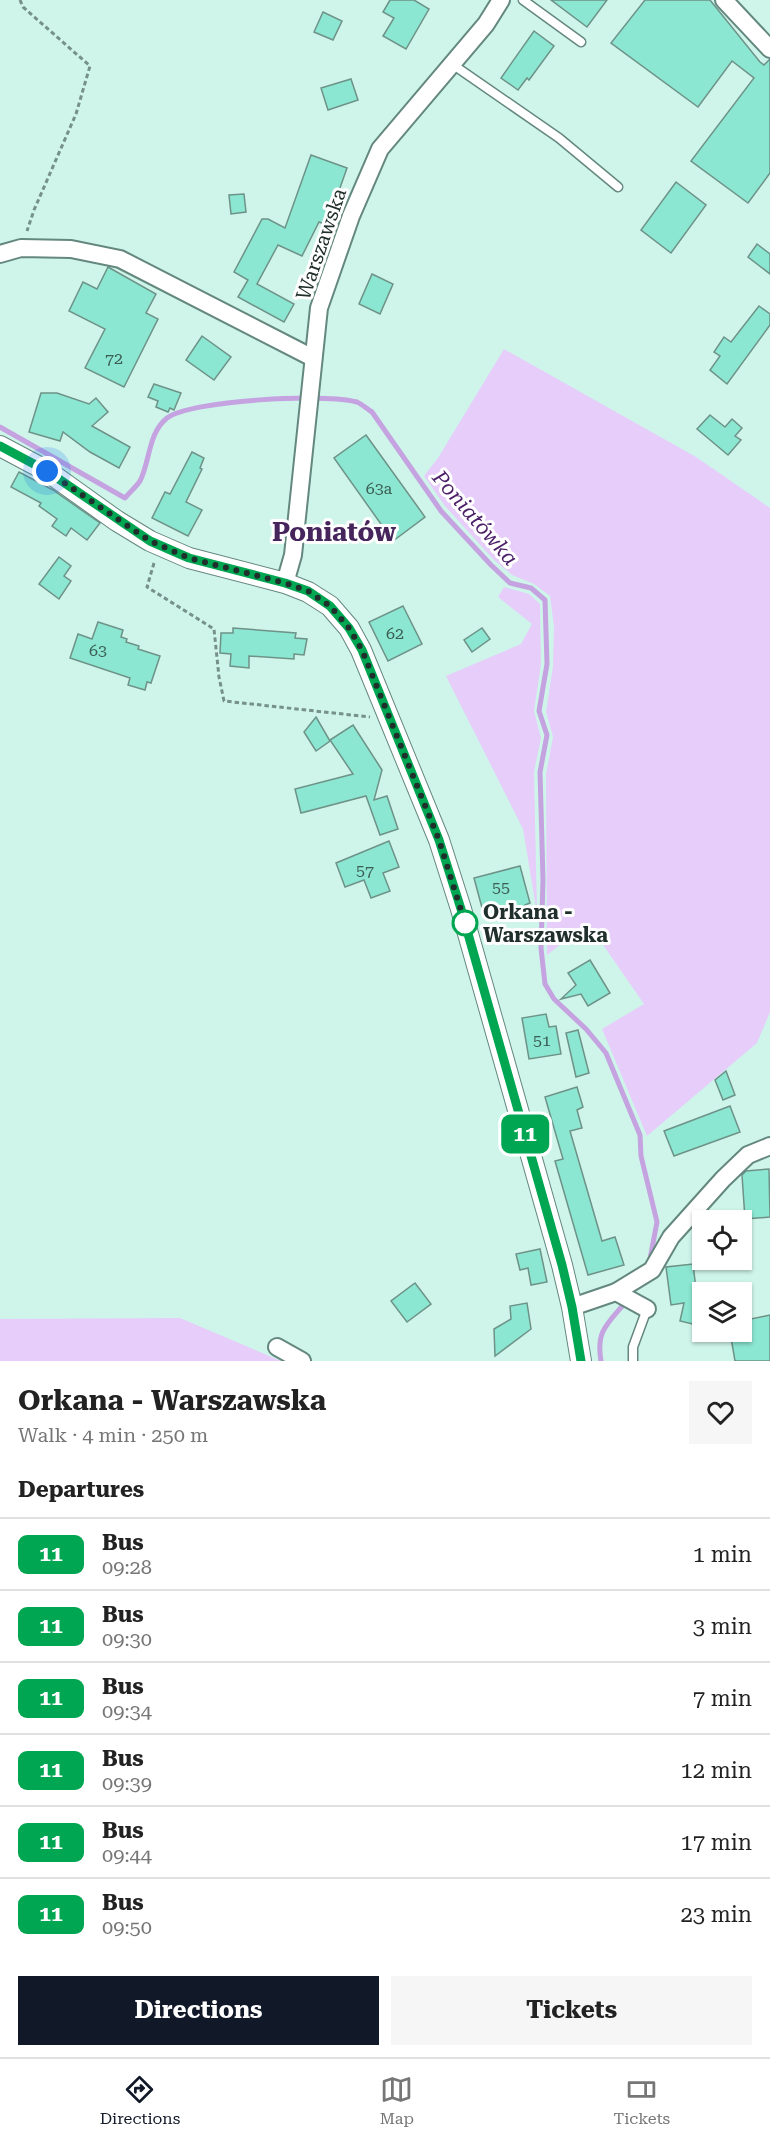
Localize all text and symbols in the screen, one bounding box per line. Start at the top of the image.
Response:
street label: Warszawska [291,185,351,303]
house number: 72 [105,349,123,368]
your location [32,456,62,486]
water label: Poniatówka [427,465,523,570]
house number: 63a [366,479,393,498]
district label: Poniatów [272,517,397,547]
house number: 62 [386,624,404,643]
house number: 63 [89,641,107,660]
house number: 57 [356,861,374,880]
house number: 55 [492,878,510,897]
place label: Orkana - Warszawska [483,900,608,947]
marker: Orkana - Warszawska [452,910,478,936]
house number: 51 [533,1031,551,1050]
line badge: 11 [498,1114,552,1154]
text: 11 [513,1122,537,1146]
map controls [692,1210,752,1342]
button: locate [692,1210,752,1270]
button: layers [692,1282,752,1342]
button: heart [689,1381,752,1444]
text: Orkana - Warszawska [18,1384,326,1417]
text: Walk · 4 min · 250 m [18,1423,208,1447]
text: Departures [18,1477,144,1502]
text: Bus [102,1530,144,1555]
text: 11 [39,1542,63,1566]
text: 1 min [693,1542,752,1567]
text: 09:28 [102,1555,152,1579]
text: Bus [102,1602,144,1627]
text: 11 [39,1614,63,1638]
text: 3 min [693,1614,752,1639]
text: 09:30 [102,1627,152,1651]
text: Bus [102,1674,144,1699]
text: 11 [39,1686,63,1710]
text: 7 min [693,1686,752,1711]
text: 09:34 [102,1699,152,1723]
text: Bus [102,1746,144,1771]
text: 11 [39,1758,63,1782]
text: 12 min [681,1758,752,1783]
text: 09:39 [102,1771,152,1795]
text: Bus [102,1818,144,1843]
text: 11 [39,1830,63,1854]
text: 17 min [681,1830,752,1855]
text: 09:44 [102,1843,152,1867]
text: Bus [102,1890,144,1915]
text: 11 [39,1902,63,1926]
text: 23 min [681,1902,752,1927]
text: 09:50 [102,1915,152,1939]
button: Directions [18,1976,379,2045]
button: Tickets [391,1976,752,2045]
tab: Directions [100,2073,180,2128]
tab: Map [380,2073,414,2128]
tab: Tickets [613,2073,670,2128]

